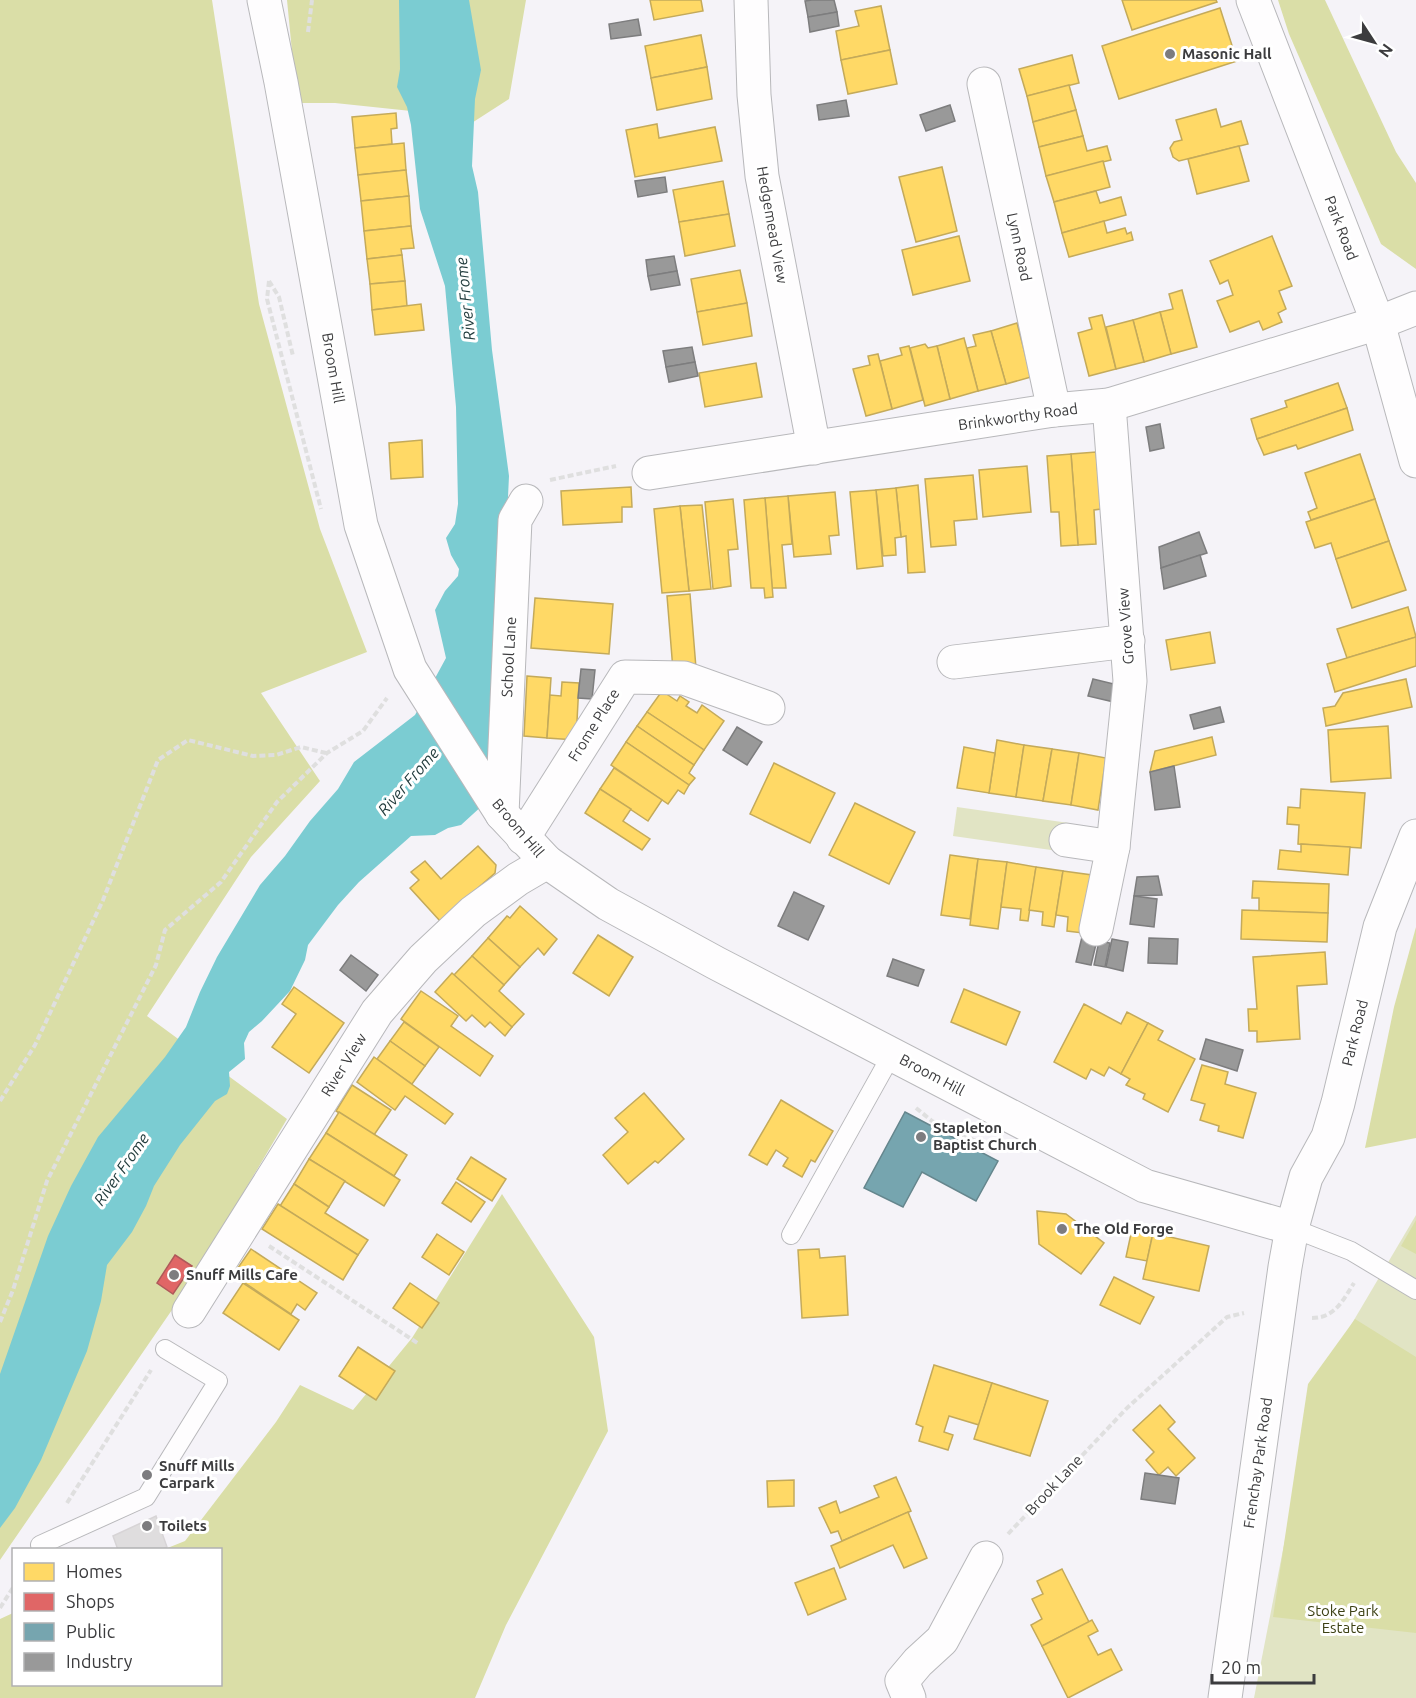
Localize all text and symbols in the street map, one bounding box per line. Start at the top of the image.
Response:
north arrow [1344,12,1404,72]
text: N [1375,41,1397,61]
place label: Masonic Hall [1182,45,1272,62]
marker: Masonic Hall [1163,47,1177,61]
street label: Hedgemead View [754,165,791,285]
street label: Park Road [1321,193,1362,263]
street label: Lynn Road [1004,211,1035,283]
water label: River Frome [452,256,478,342]
street label: Broom Hill [319,331,348,404]
street label: Brinkworthy Road [957,400,1079,433]
street label: Grove View [1114,587,1137,665]
street label: School Lane [498,616,519,698]
street label: Frome Place [564,685,623,764]
water label: River Frome [374,743,442,819]
street label: Broom Hill [489,795,548,860]
street label: Park Road [1338,998,1371,1068]
street label: River View [317,1030,370,1099]
street label: Broom Hill [897,1050,968,1099]
place label: Stapleton Baptist Church [933,1119,1037,1153]
water label: River Frome [90,1130,152,1208]
marker: Stapleton Baptist Church [914,1130,928,1144]
place label: The Old Forge [1074,1220,1174,1237]
marker: The Old Forge [1055,1222,1069,1236]
place label: Snuff Mills Cafe [186,1266,298,1283]
marker: Snuff Mills Cafe [167,1268,181,1282]
street label: Frenchay Park Road [1240,1396,1275,1529]
street label: Brook Lane [1022,1451,1086,1518]
place label: Snuff Mills Carpark [159,1457,235,1491]
marker: Snuff Mills Carpark [140,1468,154,1482]
place label: Toilets [159,1517,207,1534]
marker: Toilets [140,1519,154,1533]
legend [12,1548,222,1686]
text: Homes [66,1561,123,1581]
text: Shops [66,1591,115,1611]
park label: Stoke Park Estate [1307,1602,1379,1636]
text: Public [66,1621,115,1641]
scale bar [1212,1647,1314,1685]
text: Industry [66,1651,133,1671]
text: 20 m [1221,1657,1261,1677]

